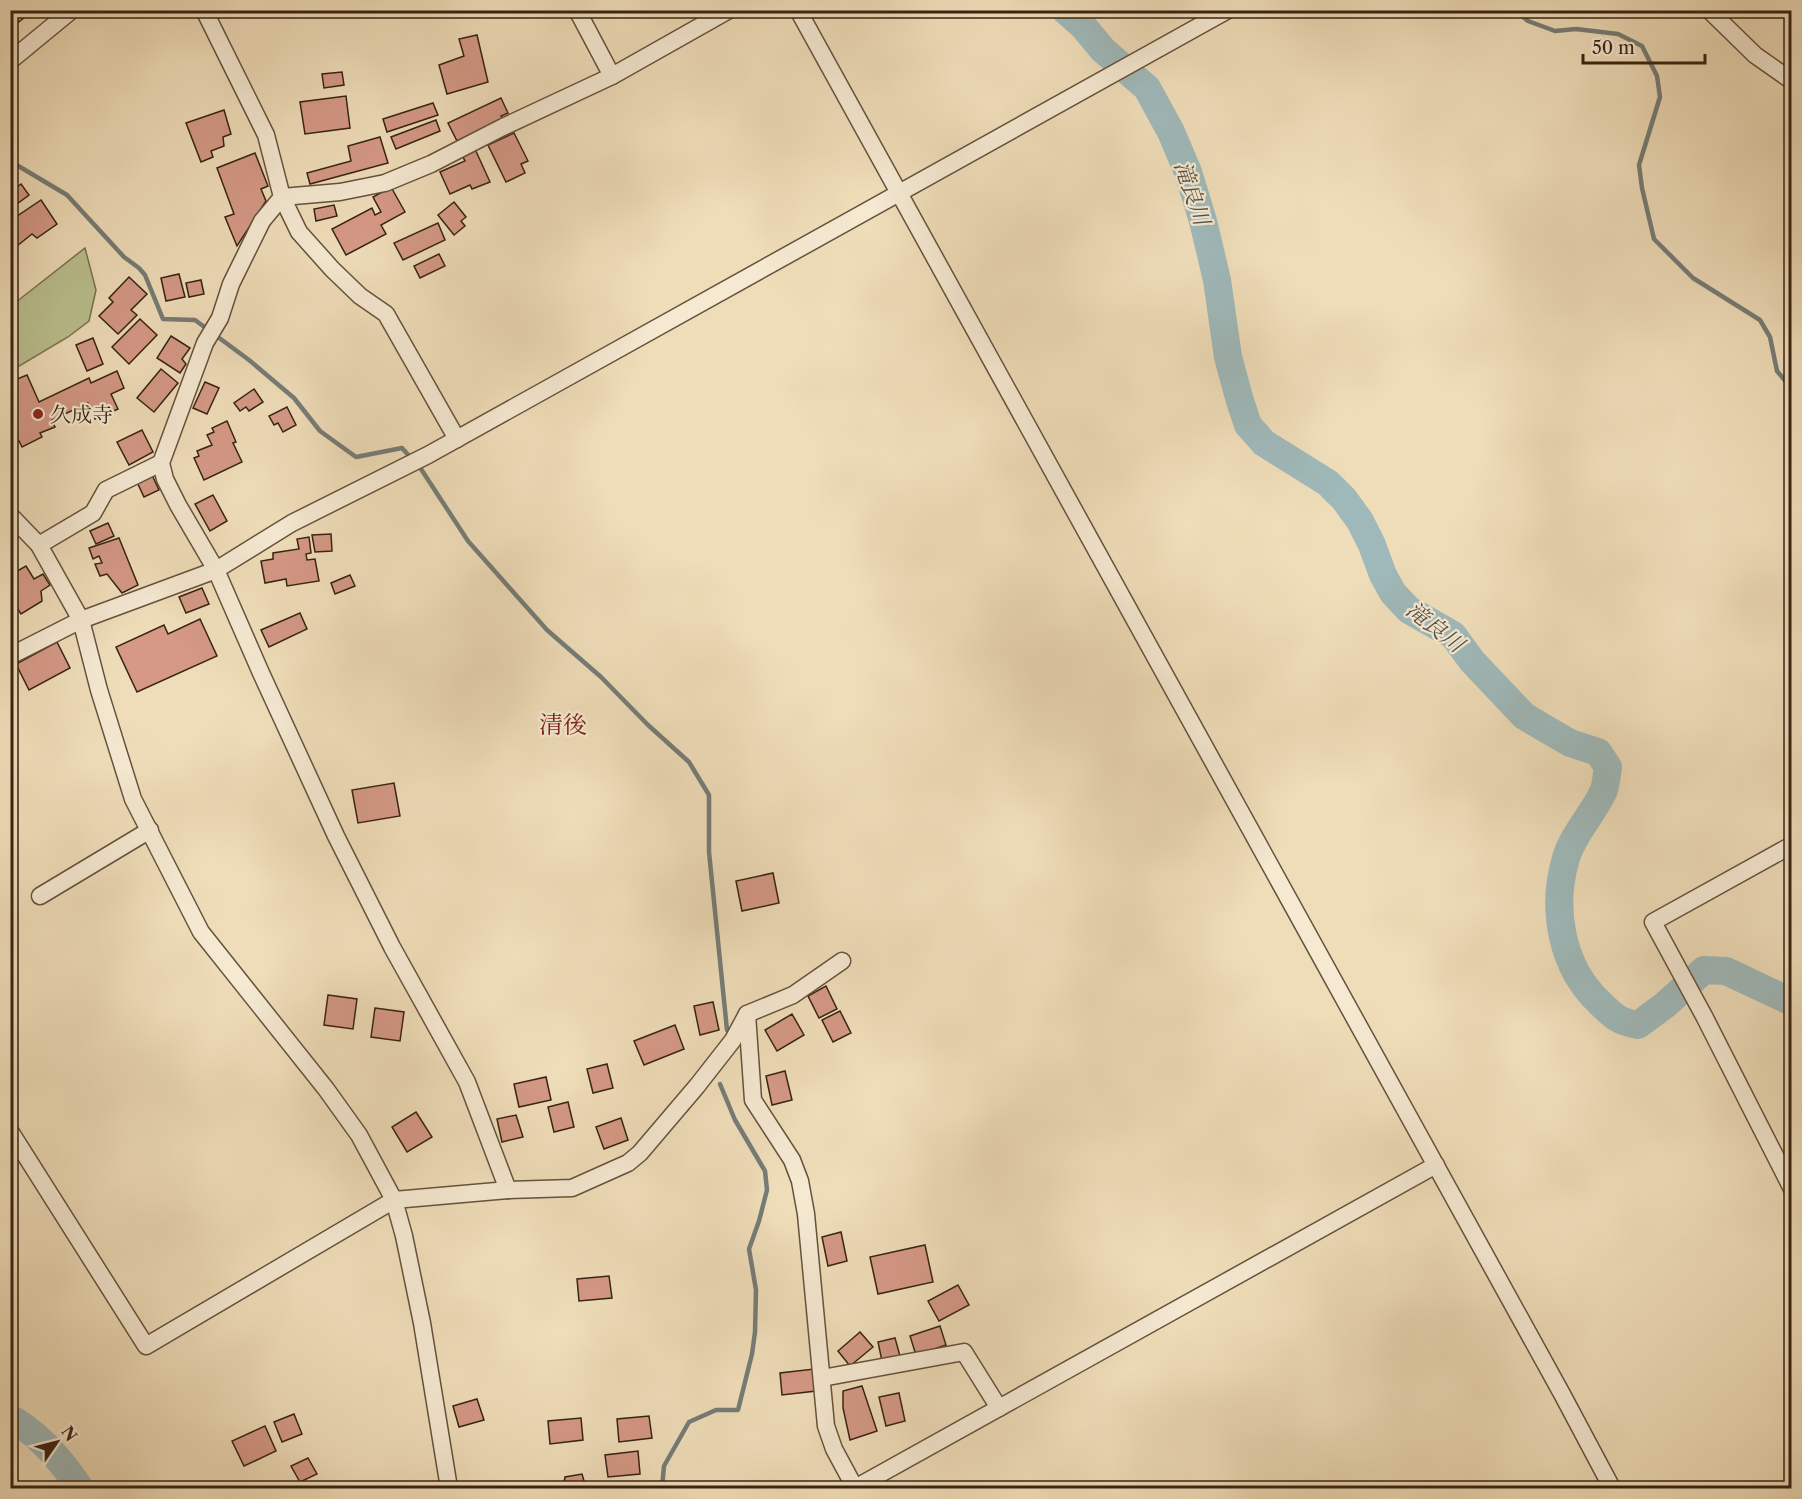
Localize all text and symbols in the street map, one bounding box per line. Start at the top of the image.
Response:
scale bar [1583,27,1704,65]
text: 50 m [1592,37,1635,59]
water label: 滝良川 [1168,157,1216,230]
place label: 久成寺 [50,402,113,427]
marker: 久成寺 [31,407,45,421]
water label: 滝良川 [1401,596,1471,659]
district label: 清後 [539,710,587,739]
north arrow [27,1412,87,1472]
text: N [57,1422,82,1445]

